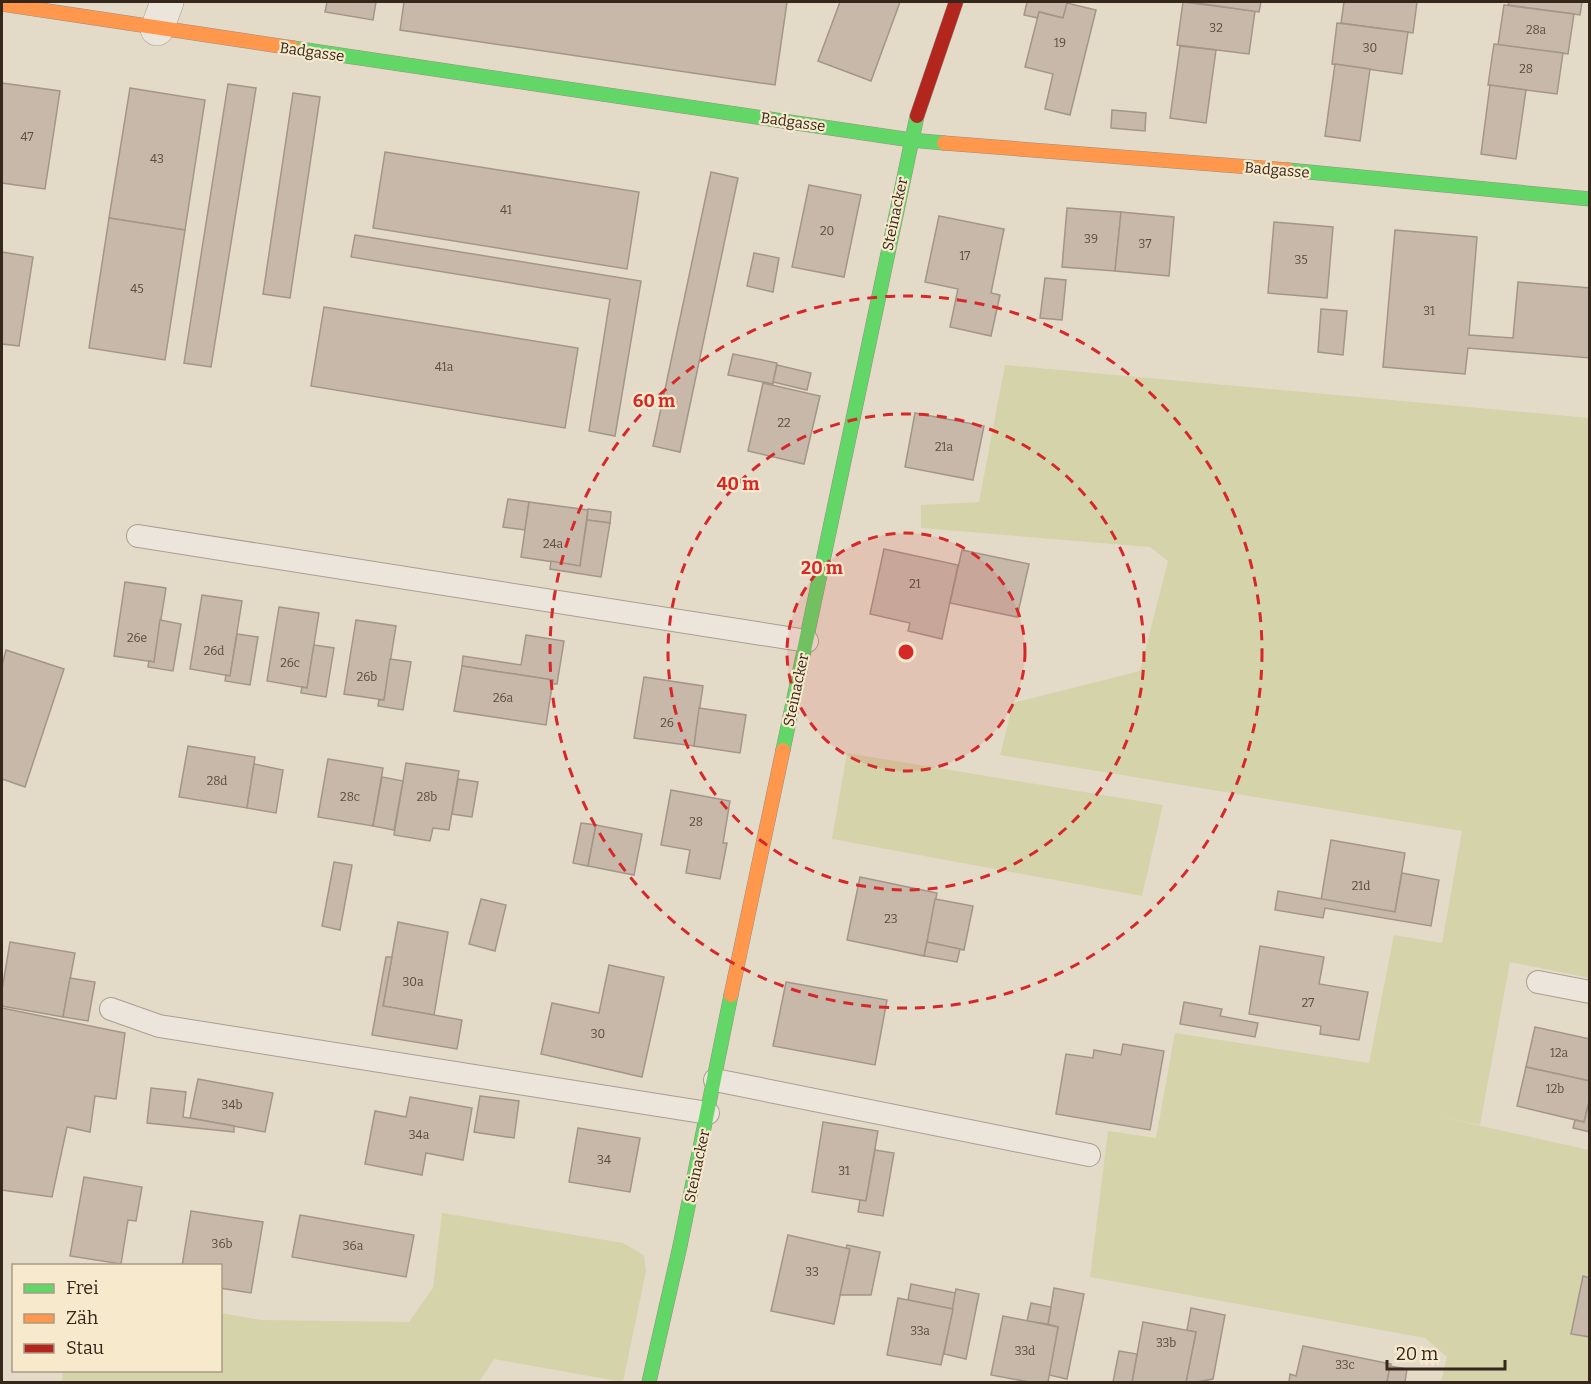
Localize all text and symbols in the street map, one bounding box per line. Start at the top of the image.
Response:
house number: 32 [1209,21,1223,35]
house number: 28a [1526,23,1546,37]
house number: 19 [1054,36,1066,50]
street label: Badgasse [278,39,346,65]
house number: 30 [1363,41,1377,55]
house number: 28 [1519,62,1533,76]
street label: Badgasse [759,109,827,135]
house number: 47 [21,130,33,144]
house number: 43 [150,152,164,166]
street label: Badgasse [1244,158,1310,182]
street label: Steinacker [878,175,912,252]
house number: 41 [500,203,512,217]
house number: 20 [820,224,834,238]
house number: 39 [1084,232,1098,246]
house number: 37 [1139,237,1151,251]
house number: 17 [960,249,970,263]
house number: 35 [1294,253,1308,267]
house number: 45 [130,282,144,296]
house number: 31 [1423,304,1435,318]
house number: 41a [435,360,454,374]
text: 60 m [633,390,675,412]
house number: 22 [777,416,791,430]
house number: 21a [935,440,953,454]
text: 40 m [717,473,759,495]
house number: 24a [543,537,563,551]
text: 20 m [801,557,843,579]
house number: 21 [909,577,921,591]
house number: 26e [127,631,147,645]
centre of rings [896,642,916,662]
house number: 26d [204,644,224,658]
street label: Steinacker [779,651,813,728]
house number: 26c [280,656,300,670]
house number: 26b [357,670,377,684]
house number: 26a [493,691,514,705]
house number: 26 [660,716,674,730]
house number: 28d [207,774,227,788]
house number: 28c [340,790,360,804]
house number: 28b [417,790,437,804]
house number: 28 [689,815,703,829]
house number: 21d [1352,879,1370,893]
house number: 23 [884,912,898,926]
house number: 30a [402,975,424,989]
house number: 27 [1302,996,1314,1010]
house number: 30 [591,1027,605,1041]
house number: 12a [1550,1046,1568,1060]
house number: 12b [1546,1082,1564,1096]
house number: 34b [222,1098,242,1112]
street label: Steinacker [680,1127,714,1204]
house number: 34a [409,1128,430,1142]
house number: 34 [597,1153,611,1167]
house number: 31 [838,1164,850,1178]
house number: 36b [212,1237,232,1251]
house number: 36a [343,1239,364,1253]
legend [12,1264,222,1372]
house number: 33 [805,1265,819,1279]
text: Frei [66,1277,99,1299]
text: Zäh [66,1307,98,1329]
house number: 33a [910,1324,930,1338]
scale bar [1387,1333,1506,1371]
house number: 33b [1156,1336,1176,1350]
text: Stau [66,1337,104,1359]
text: 20 m [1396,1343,1438,1365]
house number: 33d [1015,1344,1035,1358]
house number: 33c [1335,1358,1355,1372]

